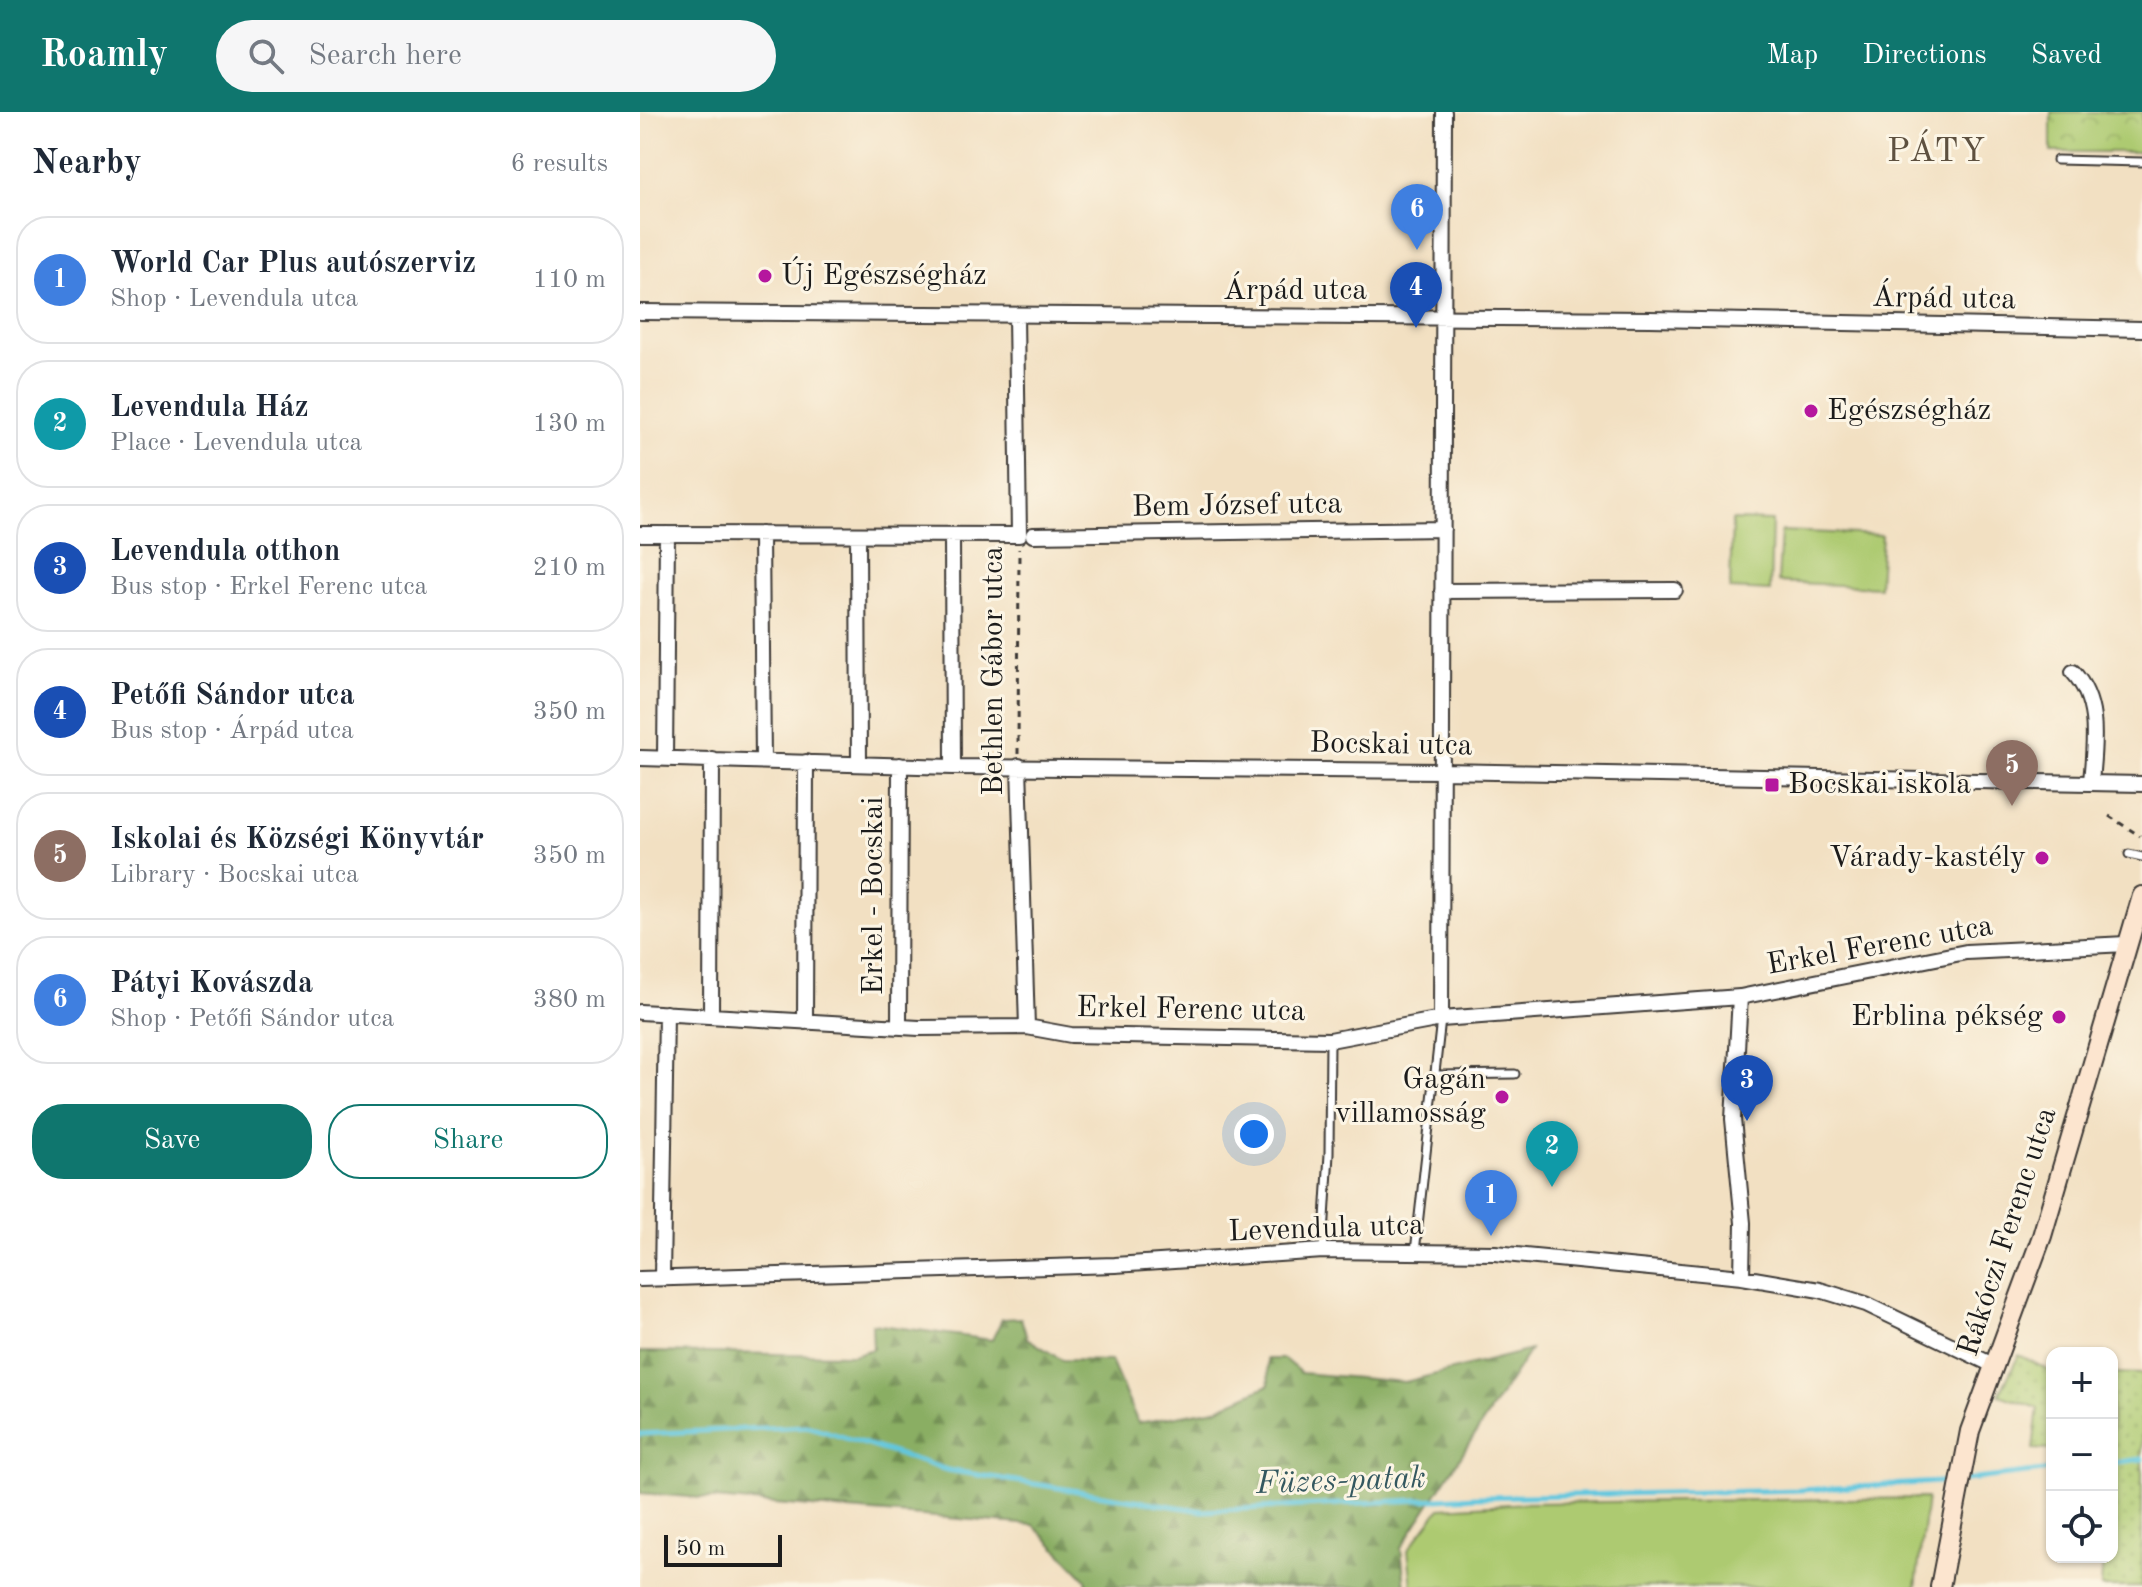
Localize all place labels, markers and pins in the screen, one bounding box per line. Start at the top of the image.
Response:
pin: 6 [1391,184,1443,250]
place label: Új Egészségház [781,256,987,291]
pin: 4 [1390,262,1442,328]
marker: Új Egészségház [756,267,774,285]
place label: Egészségház [1827,396,1991,426]
marker: Egészségház [1802,402,1820,420]
pin: 5 [1986,740,2038,806]
place label: Bocskai iskola [1788,770,1971,800]
marker: Bocskai iskola [1763,776,1781,794]
place label: Várady-kastély [1829,843,2026,873]
marker: Várady-kastély [2033,849,2051,867]
place label: Erblina pékség [1851,1002,2043,1032]
marker: Erblina pékség [2050,1008,2068,1026]
pin: 3 [1721,1055,1773,1121]
place label: Gagán villamosság [1335,1065,1486,1129]
marker: Gagán villamosság [1493,1088,1511,1106]
pin: 2 [1526,1121,1578,1187]
pin: 1 [1465,1170,1517,1236]

